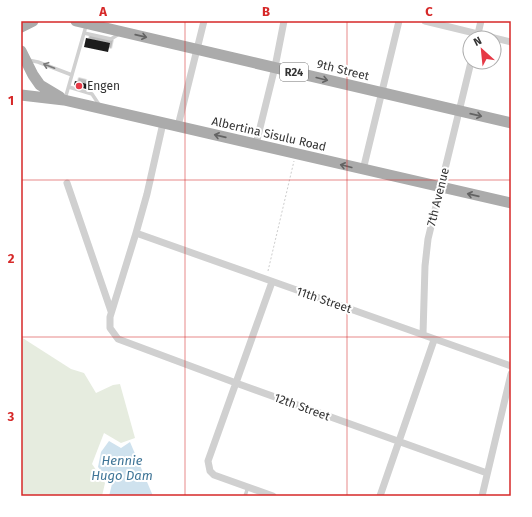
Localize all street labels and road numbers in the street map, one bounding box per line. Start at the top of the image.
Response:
street label: 9th Street [315,57,371,83]
road number: R24 [280,63,308,81]
street label: Albertina Sisulu Road [210,114,328,154]
street label: 7th Avenue [424,166,452,228]
street label: 11th Street [295,284,354,316]
street label: 12th Street [272,390,332,424]

